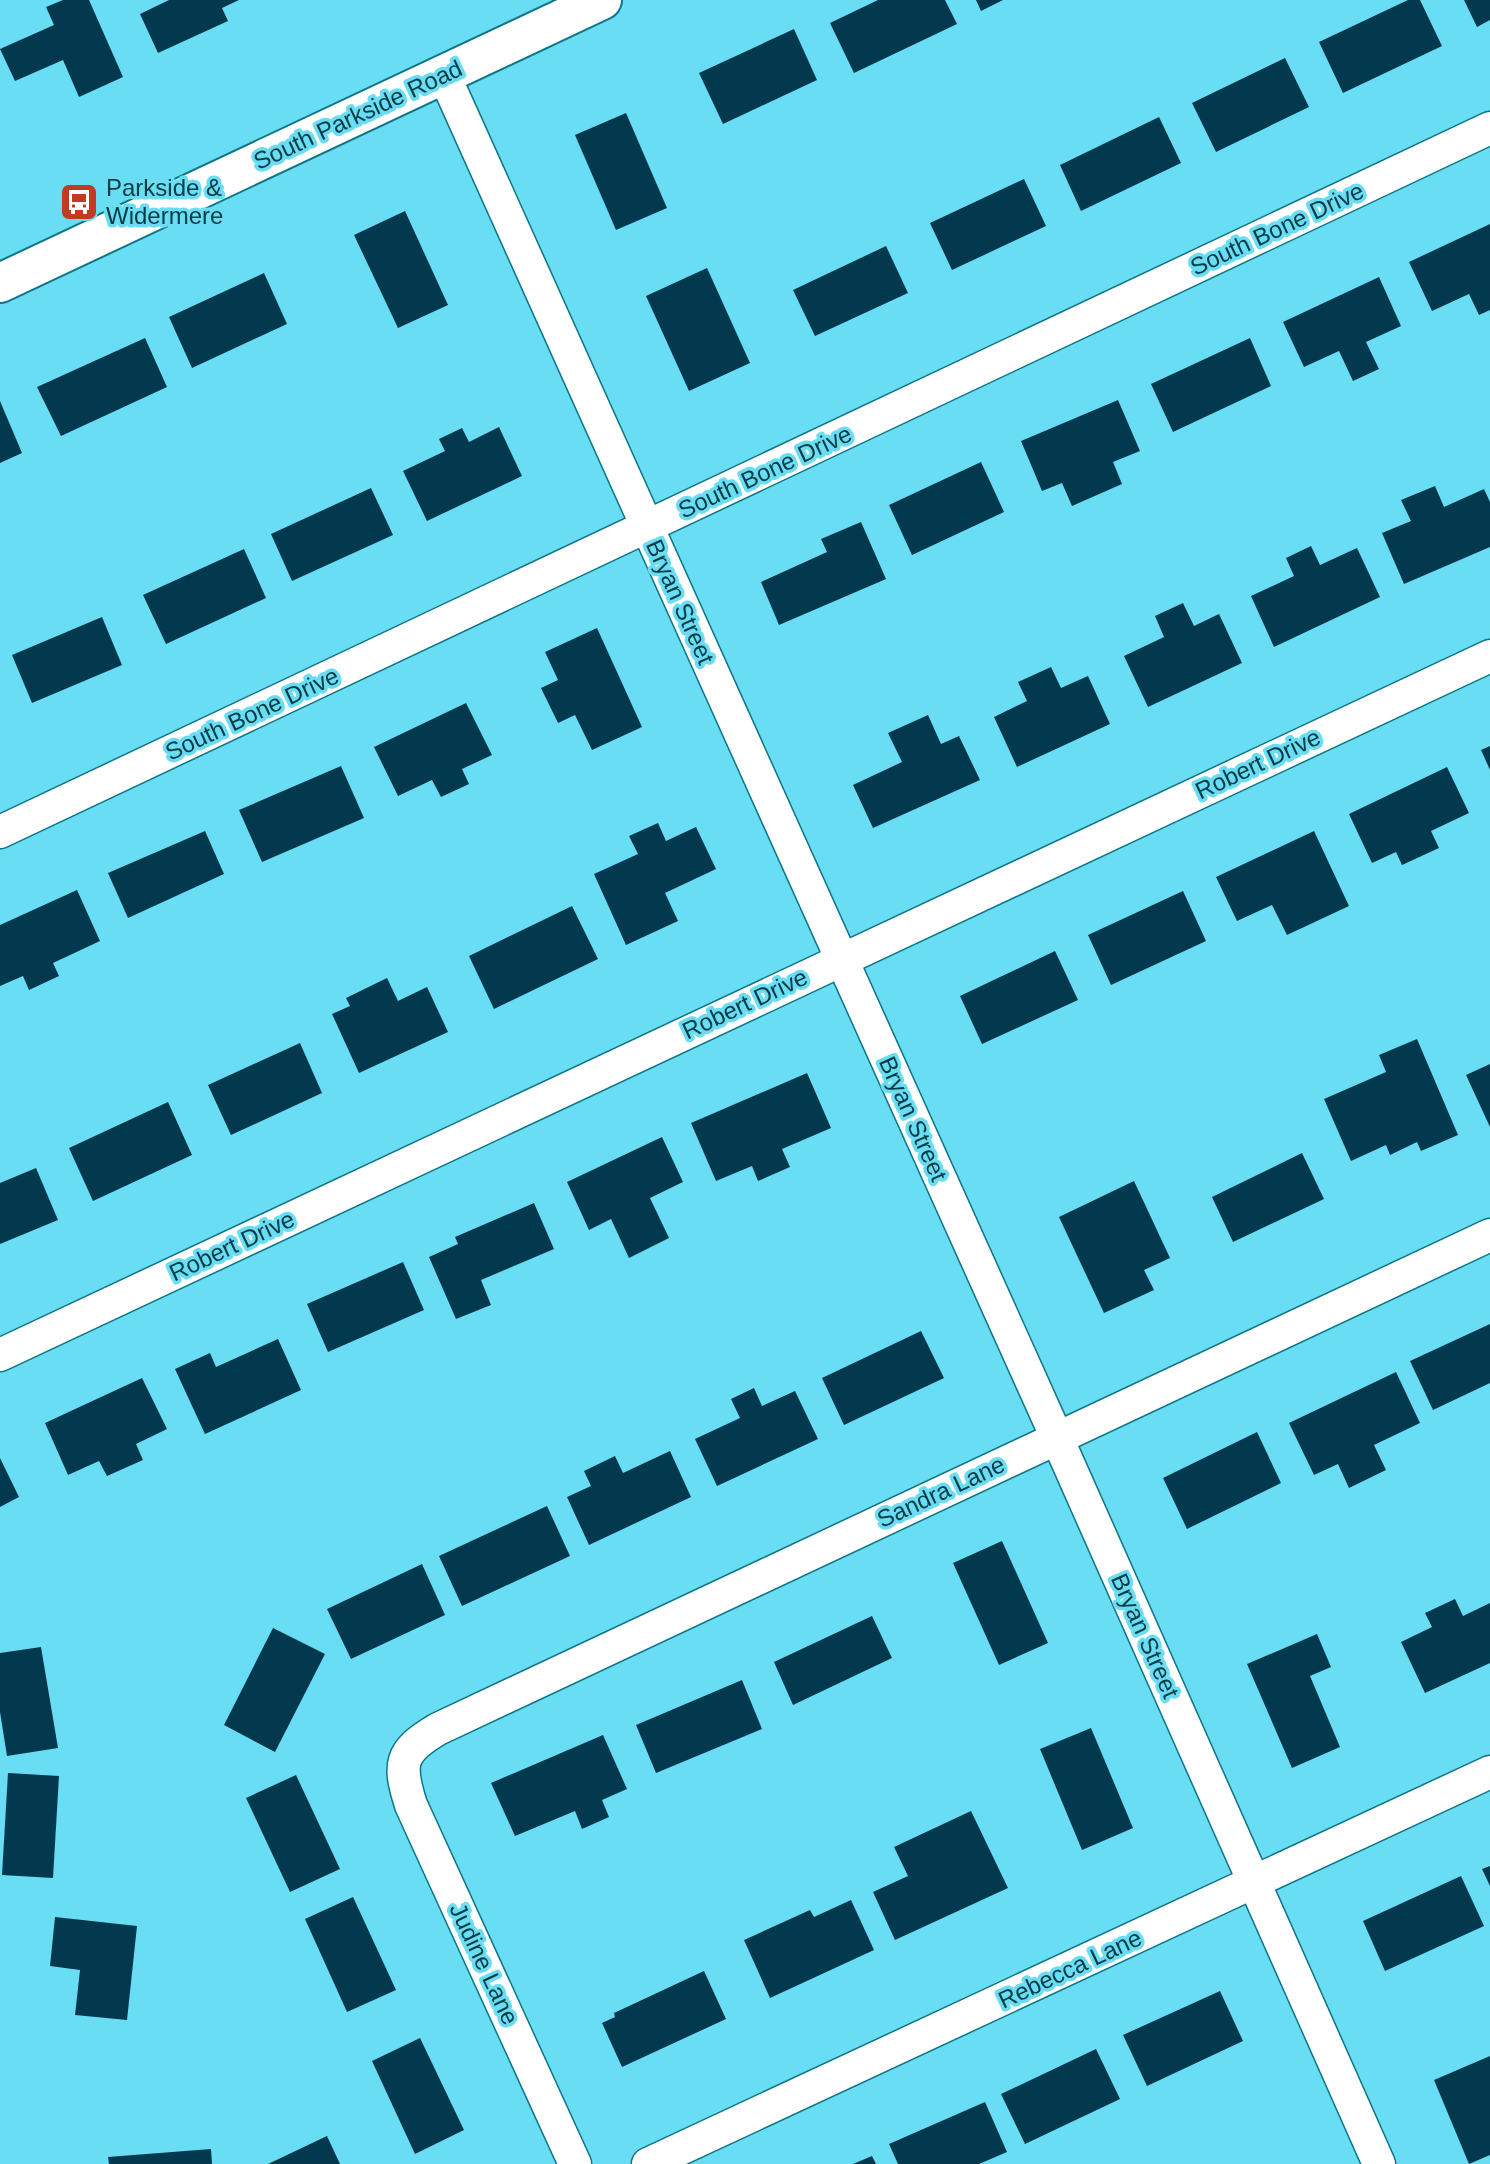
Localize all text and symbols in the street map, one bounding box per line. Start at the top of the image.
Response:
street label: South Parkside Road [249,54,466,175]
place label: Parkside & Widermere [106,174,223,229]
street label: South Bone Drive [1186,177,1368,281]
bus stop icon: Parkside & Widermere [58,181,100,223]
street label: South Bone Drive [674,420,856,524]
street label: Bryan Street [641,535,720,669]
street label: South Bone Drive [161,662,343,766]
street label: Robert Drive [1191,723,1325,804]
street label: Robert Drive [678,963,812,1044]
street label: Bryan Street [874,1052,953,1186]
street label: Robert Drive [165,1205,299,1286]
street label: Sandra Lane [873,1450,1009,1533]
street label: Bryan Street [1106,1569,1185,1703]
street label: Judine Lane [445,1899,524,2029]
street label: Rebecca Lane [994,1924,1146,2013]

